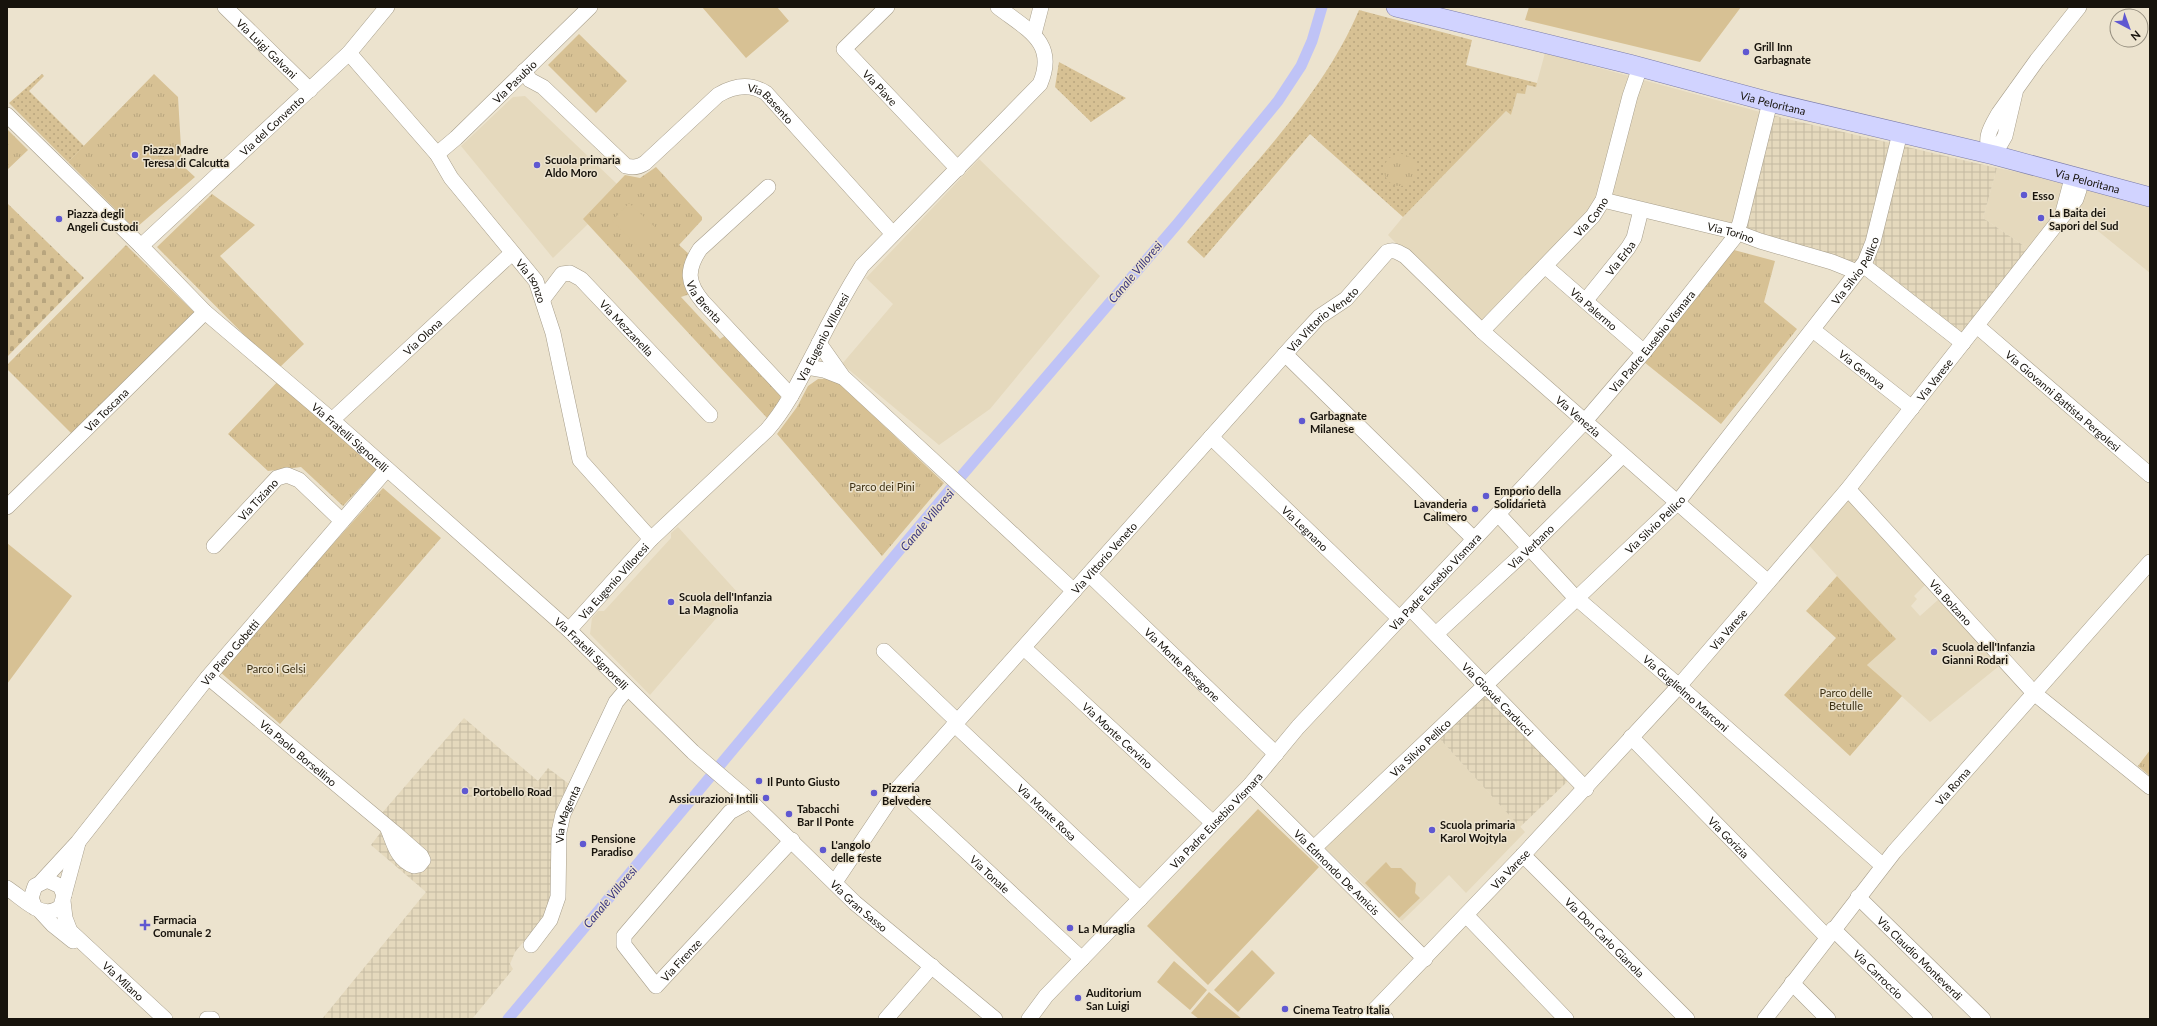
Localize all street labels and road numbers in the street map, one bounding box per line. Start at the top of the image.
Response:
street label: Via Luigi Galvani [234,16,300,81]
street label: Via Pasubio [489,57,539,106]
street label: Via Piave [860,67,901,108]
street label: Via Basento [747,80,796,126]
street label: Via Peloritana [1739,88,1807,117]
street label: Via del Convento [237,92,306,158]
street label: Via Peloritana [2054,165,2122,195]
street label: Via Como [1571,194,1610,239]
street label: Via Torino [1706,219,1757,245]
street label: Via Silvio Pellico [1828,235,1881,307]
street label: Via Erba [1602,238,1637,278]
street label: Via Isonzo [514,256,549,304]
street label: Via Brenta [684,278,725,325]
street label: Via Vittorio Veneto [1284,284,1360,354]
street label: Via Palermo [1568,285,1620,333]
street label: Via Padre Eusebio Vismara [1606,287,1697,395]
street label: Via Eugenio Villoresi [794,290,851,384]
street label: Via Mezzanella [598,297,657,358]
street label: Via Olona [400,315,444,357]
street label: Via Genova [1837,347,1888,391]
street label: Via Giovanni Battista Pergolesi [2003,347,2124,454]
street label: Via Varese [1914,355,1955,403]
street label: Via Toscana [81,385,131,434]
street label: Via Venezia [1553,393,1604,439]
street label: Via Fratelli Signorelli [309,399,392,474]
street label: Via Tiziano [235,475,280,523]
street label: Via Silvio Pellico [1622,492,1687,556]
street label: Via Legnano [1280,503,1331,553]
street label: Via Vittorio Veneto [1068,519,1139,596]
street label: Via Verbano [1505,521,1556,571]
street label: Via Padre Eusebio Vismara [1386,530,1483,633]
street label: Via Eugenio Villoresi [576,540,651,622]
street label: Via Bolzano [1927,577,1975,628]
street label: Via Varese [1707,606,1749,652]
street label: Via Fratelli Signorelli [552,614,632,692]
street label: Via Piero Gobetti [198,617,261,688]
street label: Via Monte Resegone [1142,625,1223,704]
street label: Via Guglielmo Marconi [1641,652,1732,734]
street label: Via Giosuè Carducci [1460,659,1537,738]
street label: Via Monte Cervino [1080,699,1156,771]
street label: Via Silvio Pellico [1387,716,1453,779]
street label: Via Paolo Borsellino [257,717,340,788]
street label: Via Roma [1932,765,1972,807]
street label: Via Padre Eusebio Vismara [1167,769,1265,871]
street label: Via Monte Rosa [1015,781,1079,843]
street label: Via Magenta [552,783,582,843]
street label: Via Gorizia [1706,814,1752,860]
street label: Via Edmondo De Amicis [1292,826,1383,917]
street label: Via Varese [1488,846,1532,891]
street label: Via Tonale [968,852,1013,896]
street label: Via Gran Sasso [828,877,891,934]
street label: Via Don Carlo Gianola [1563,895,1647,979]
street label: Via Claudio Monteverdi [1875,913,1966,1002]
street label: Via Firenze [658,935,704,984]
street label: Via Carroccio [1851,947,1906,1001]
street label: Via Milano [100,958,147,1003]

